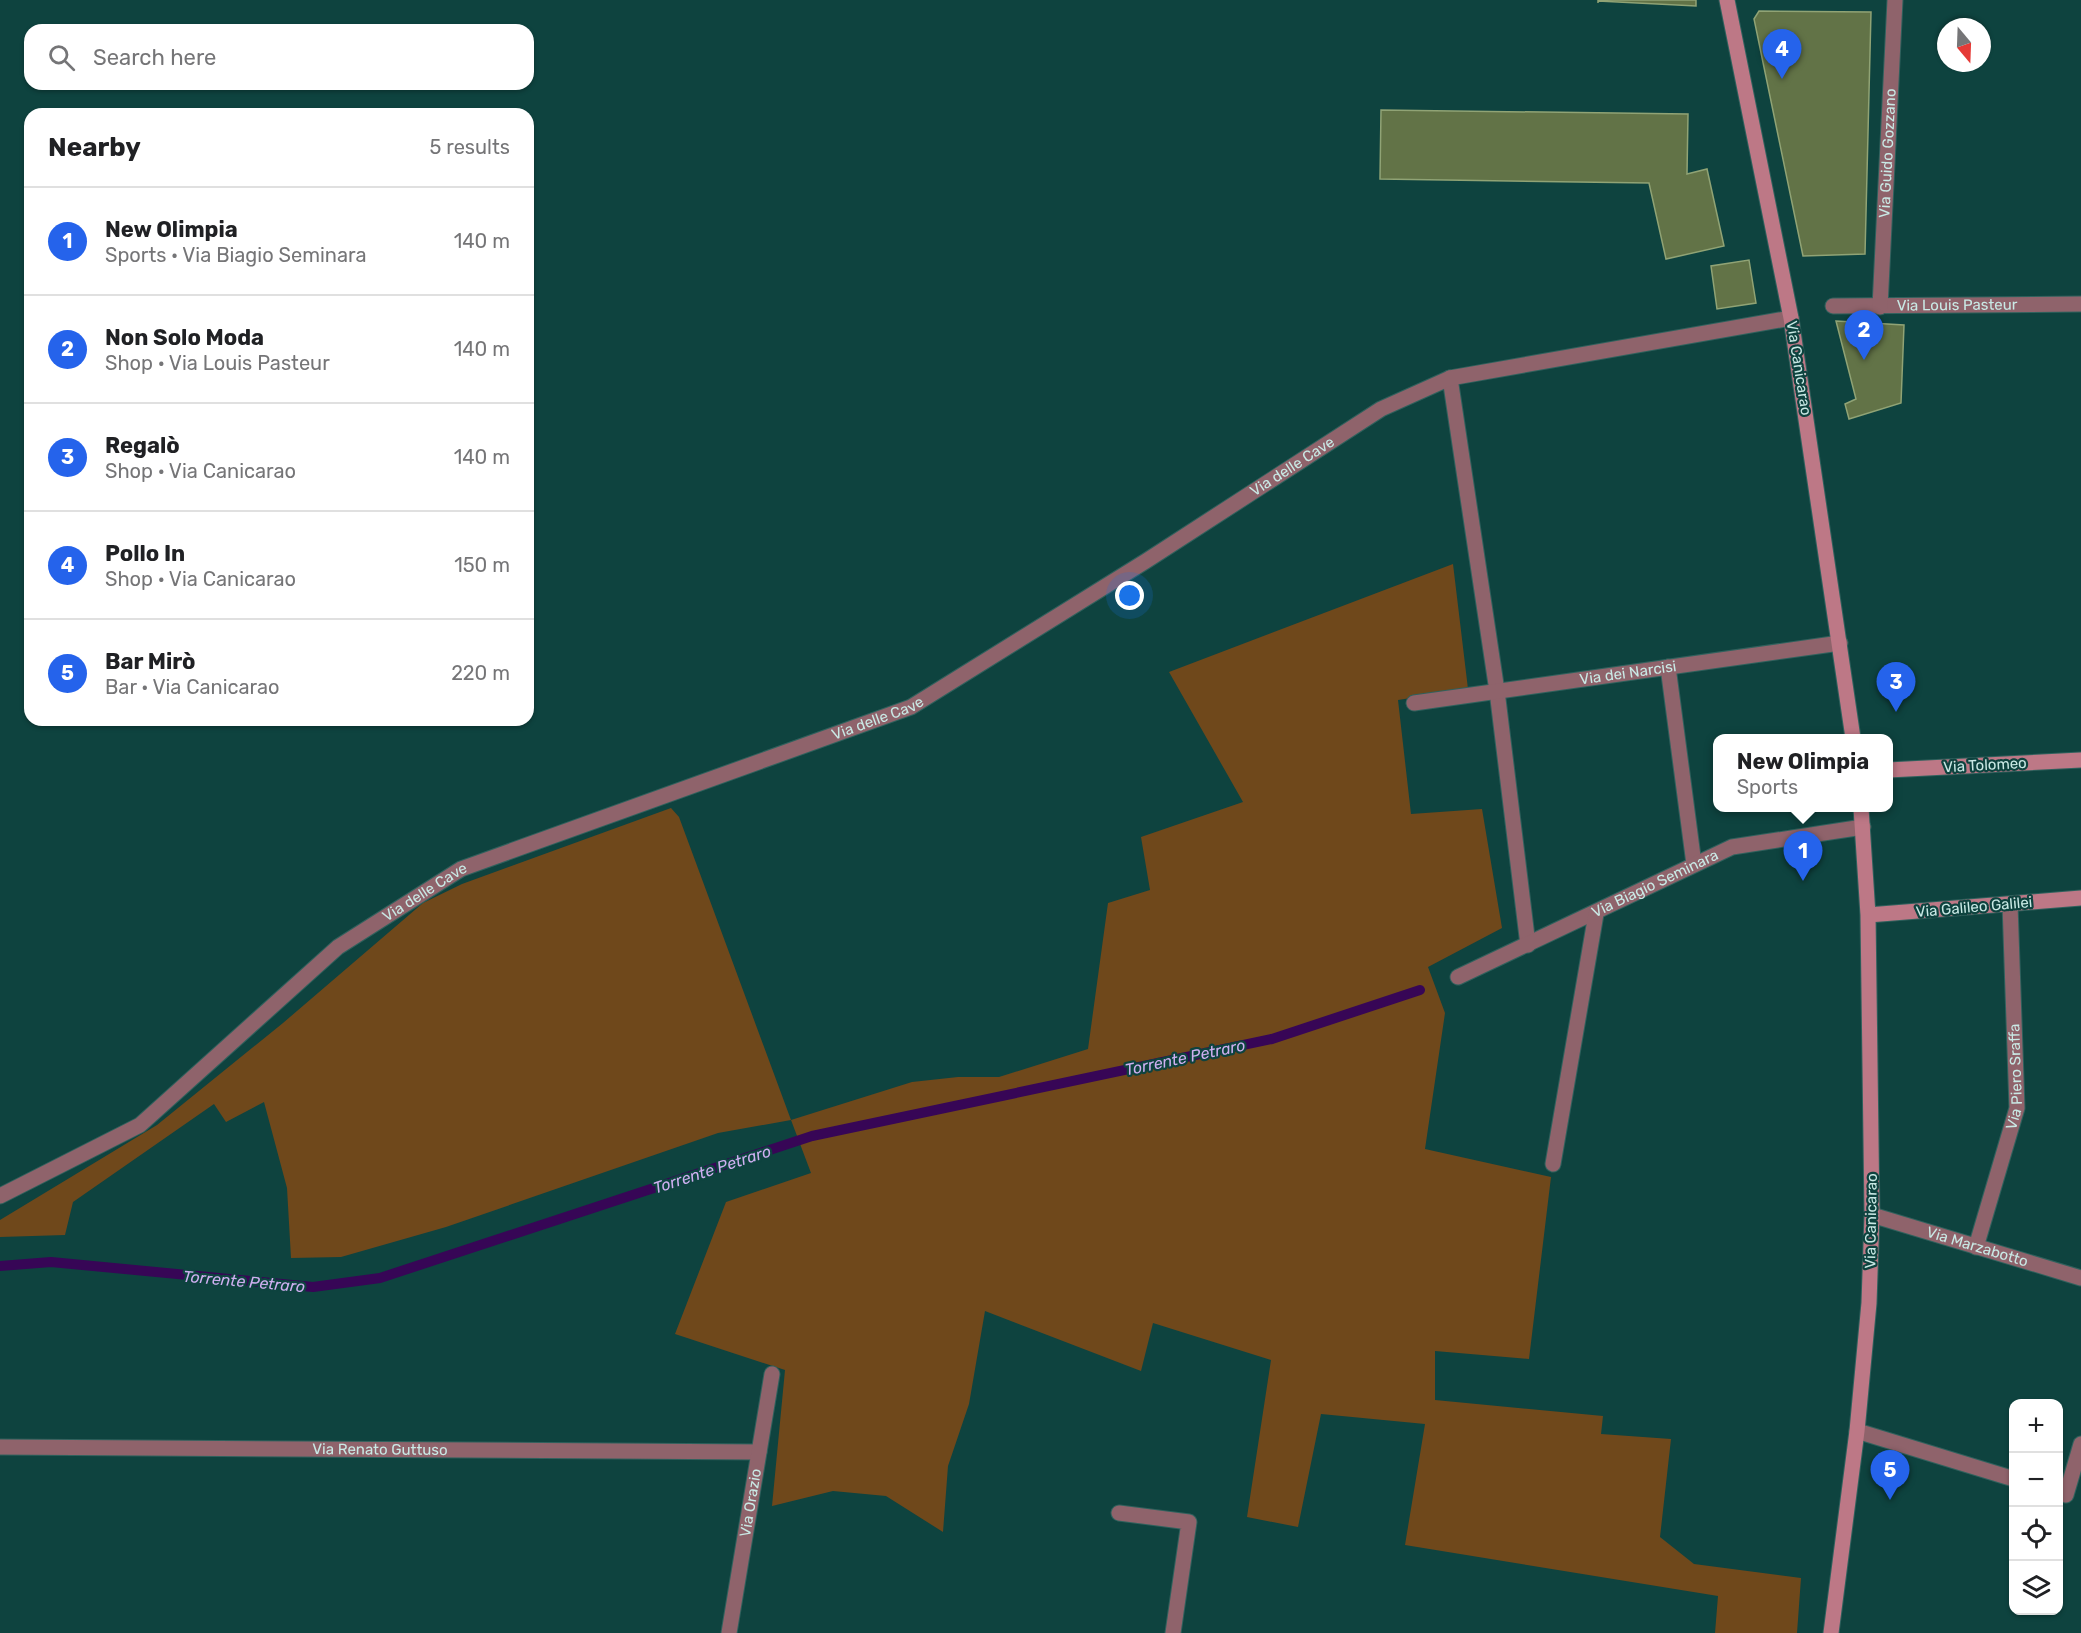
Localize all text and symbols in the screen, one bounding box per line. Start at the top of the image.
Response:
north arrow [1937,18,1991,72]
search box [24,24,534,90]
pin: 4 [1762,29,1802,79]
icon: search [45,41,78,74]
text: Search here [93,44,216,71]
street label: Via Guido Gozzano [1875,88,1900,218]
text: Nearby [48,132,141,163]
text: 5 results [429,135,510,159]
text: New Olimpia [105,216,238,243]
text: 1 [63,229,72,253]
text: 140 m [454,229,510,253]
text: Sports · Via Biagio Seminara [105,243,366,267]
street label: Via Louis Pasteur [1897,296,2018,314]
pin: 2 [1844,310,1884,360]
street label: Via Canicarao [1783,319,1815,417]
text: Non Solo Moda [105,324,264,351]
text: 2 [61,337,74,361]
text: 140 m [454,337,510,361]
text: Shop · Via Louis Pasteur [105,351,330,375]
text: Regalò [105,432,180,459]
street label: Via delle Cave [1247,433,1338,500]
text: 3 [61,445,74,469]
text: 140 m [454,445,510,469]
text: Shop · Via Canicarao [105,459,296,483]
text: Pollo In [105,540,185,567]
text: 4 [61,553,74,577]
text: 150 m [454,553,510,577]
text: Shop · Via Canicarao [105,567,296,591]
your location [1115,581,1144,610]
text: Bar Mirò [105,648,196,675]
street label: Via dei Narcisi [1578,657,1677,689]
text: 5 [61,661,74,685]
text: 220 m [451,661,510,685]
pin: 3 [1876,662,1916,712]
text: Bar · Via Canicarao [105,675,280,699]
street label: Via delle Cave [829,692,927,744]
popup [1713,734,1893,812]
text: New Olimpia [1737,748,1869,775]
street label: Via Tolomeo [1943,754,2027,776]
text: Sports [1737,775,1798,799]
pin: 1 [1784,832,1822,881]
street label: Via Biagio Seminara [1589,846,1721,921]
street label: Via delle Cave [379,859,469,925]
street label: Via Galileo Galilei [1915,893,2033,921]
street label: Via Piero Sraffa [2002,1023,2026,1132]
water label: Torrente Petraro [1123,1035,1247,1080]
water label: Torrente Petraro [651,1142,773,1197]
street label: Via Canicarao [1861,1173,1881,1269]
street label: Via Marzabotto [1924,1223,2030,1271]
water label: Torrente Petraro [182,1267,306,1296]
map controls [2009,1399,2063,1615]
button: + [2009,1399,2063,1453]
street label: Via Renato Guttuso [312,1440,448,1459]
pin: 5 [1870,1450,1910,1500]
button: − [2009,1453,2063,1507]
street label: Via Orazio [736,1467,765,1538]
button: locate [2009,1507,2063,1561]
button: layers [2009,1561,2063,1615]

